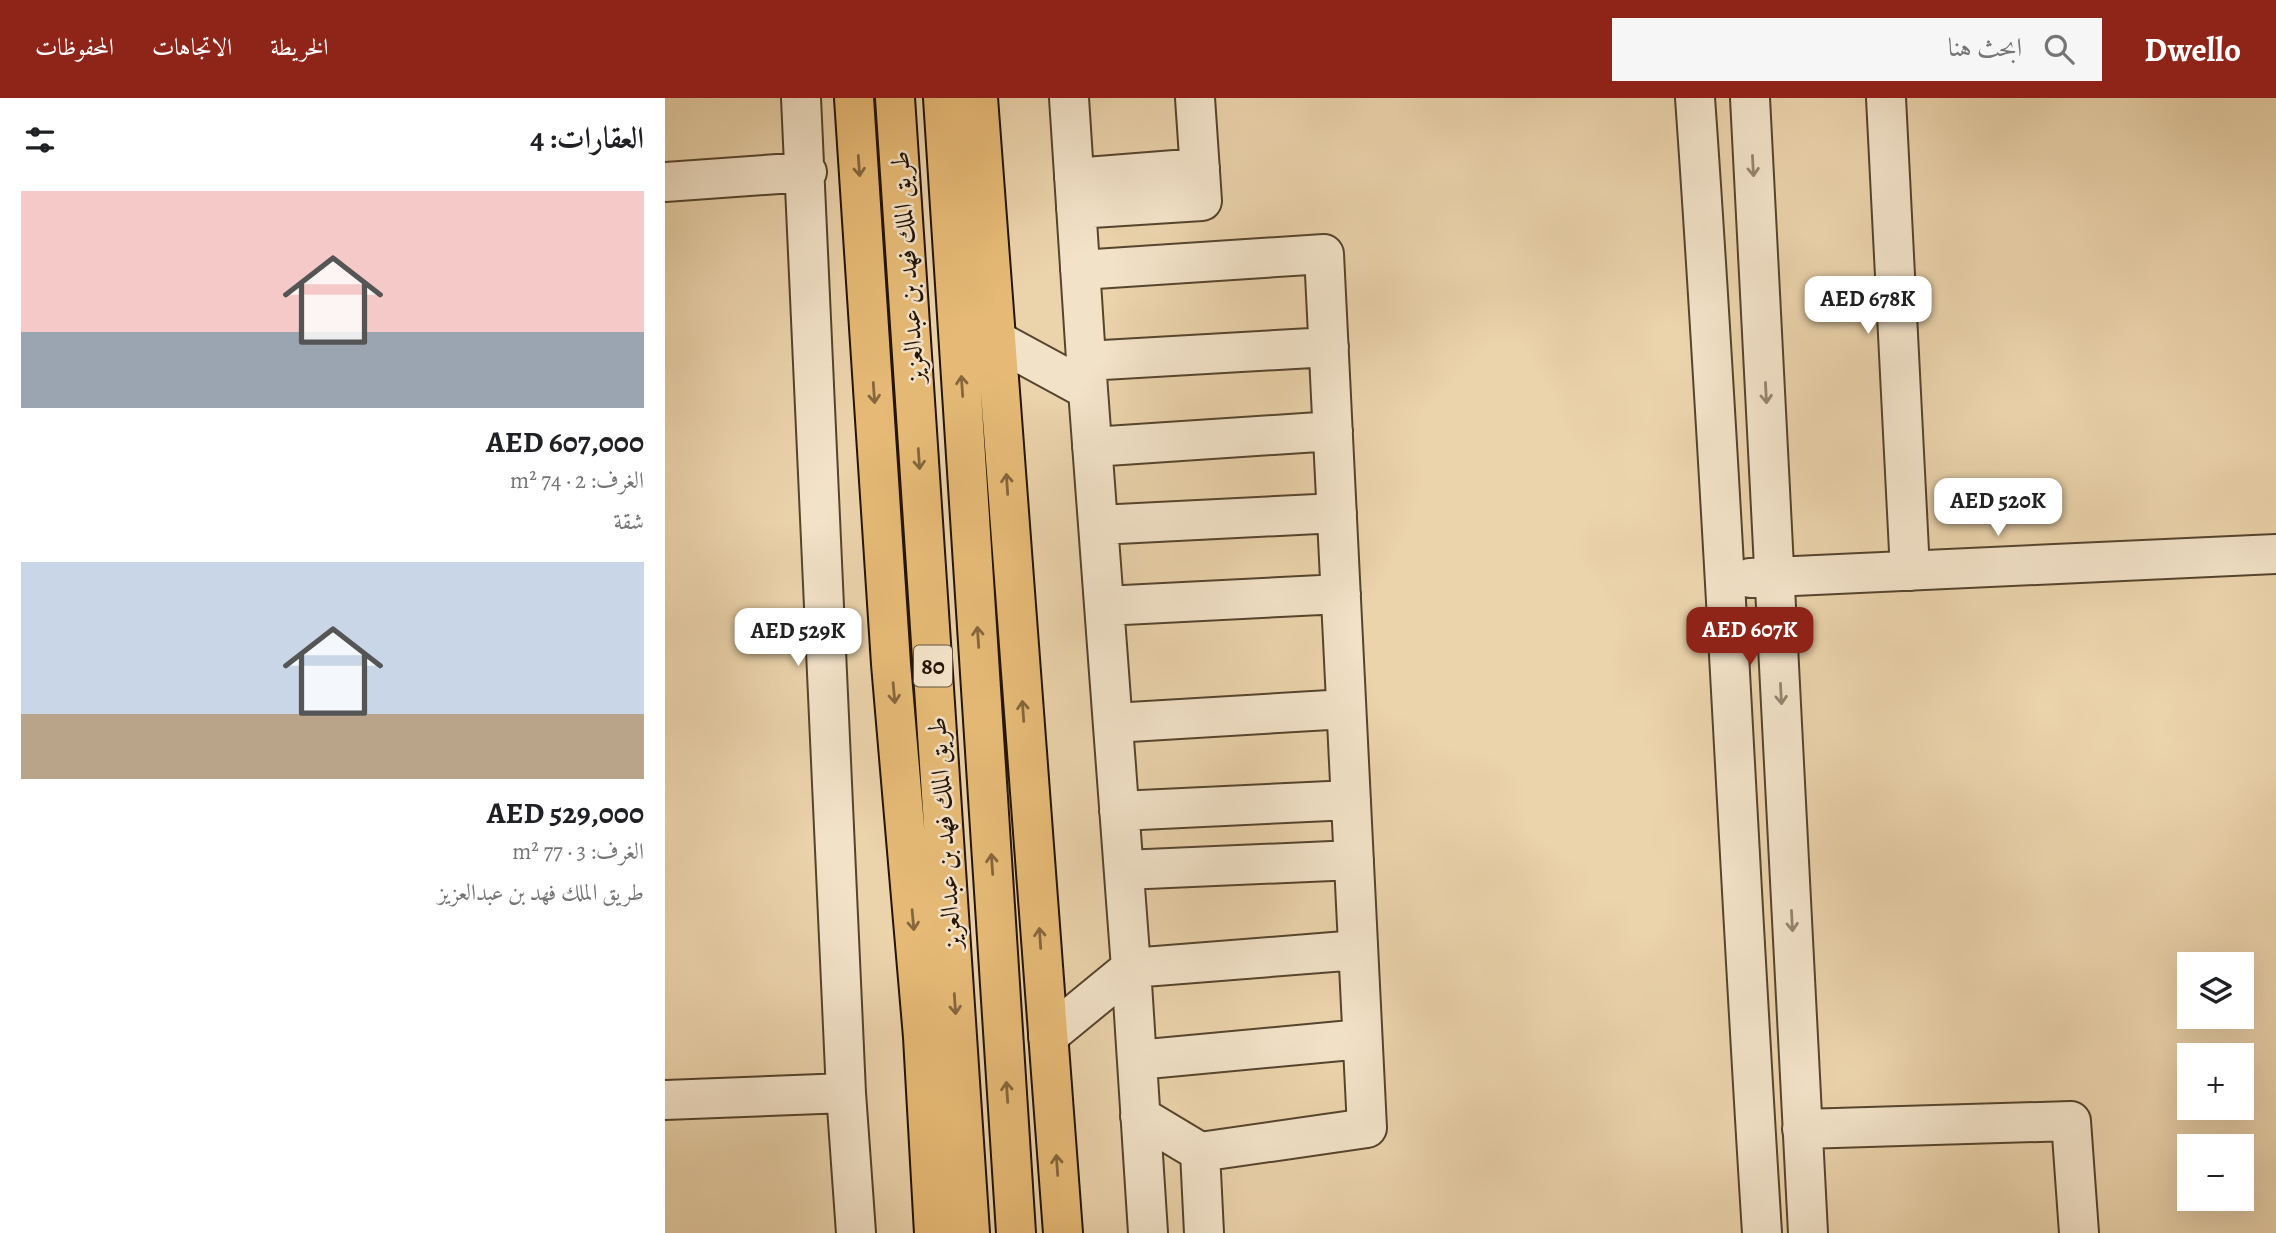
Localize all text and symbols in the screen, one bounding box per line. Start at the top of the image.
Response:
search box [1612,18,2102,81]
text: Dwello [2144,27,2241,72]
text: ابحث هنا [1948,30,2022,65]
icon: search [2040,30,2078,68]
text: المحفوظات [35,31,114,63]
text: الاتجاهات [152,31,232,63]
text: الخريطة [270,31,329,63]
text: العقارات: 4 [530,118,644,158]
icon: filters [21,121,59,159]
street label: طريق الملك فهد بن عبدالعزيز [882,150,933,387]
one-way arrow [853,154,866,177]
one-way arrow [1747,154,1760,177]
icon: home [270,237,396,363]
pin: AED 678K [1796,276,1940,336]
text: AED 678K [1821,283,1915,314]
one-way arrow [955,375,968,398]
one-way arrow [867,381,880,404]
one-way arrow [1759,382,1772,405]
text: AED 607,000 [486,422,644,462]
one-way arrow [913,448,926,470]
text: الغرف: 2 · 74 m² [510,465,644,496]
one-way arrow [1000,474,1013,496]
pin: AED 520K [1926,478,2070,538]
text: AED 520K [1950,485,2046,516]
text: شقة [614,506,644,537]
icon: home [270,608,396,734]
pin: AED 529K [726,608,870,668]
pin: AED 607K [1678,608,1822,667]
text: AED 607K [1702,614,1798,645]
text: AED 529K [751,615,845,646]
one-way arrow [971,626,984,649]
road number: 80 [914,646,952,686]
one-way arrow [888,682,901,704]
one-way arrow [1775,682,1788,705]
one-way arrow [1016,700,1029,723]
street label: طريق الملك فهد بن عبدالعزيز [919,716,970,953]
text: AED 529,000 [487,793,644,833]
text: الغرف: 3 · 77 m² [512,836,644,867]
one-way arrow [985,854,998,876]
text: طريق الملك فهد بن عبدالعزيز [438,877,644,908]
one-way arrow [907,908,920,931]
one-way arrow [1786,909,1799,932]
one-way arrow [1033,927,1046,950]
map controls [2177,952,2254,1211]
button: layers [2177,952,2254,1029]
one-way arrow [949,993,962,1015]
button: + [2177,1043,2254,1120]
one-way arrow [1000,1080,1013,1103]
button: − [2177,1134,2254,1211]
one-way arrow [1050,1154,1063,1177]

